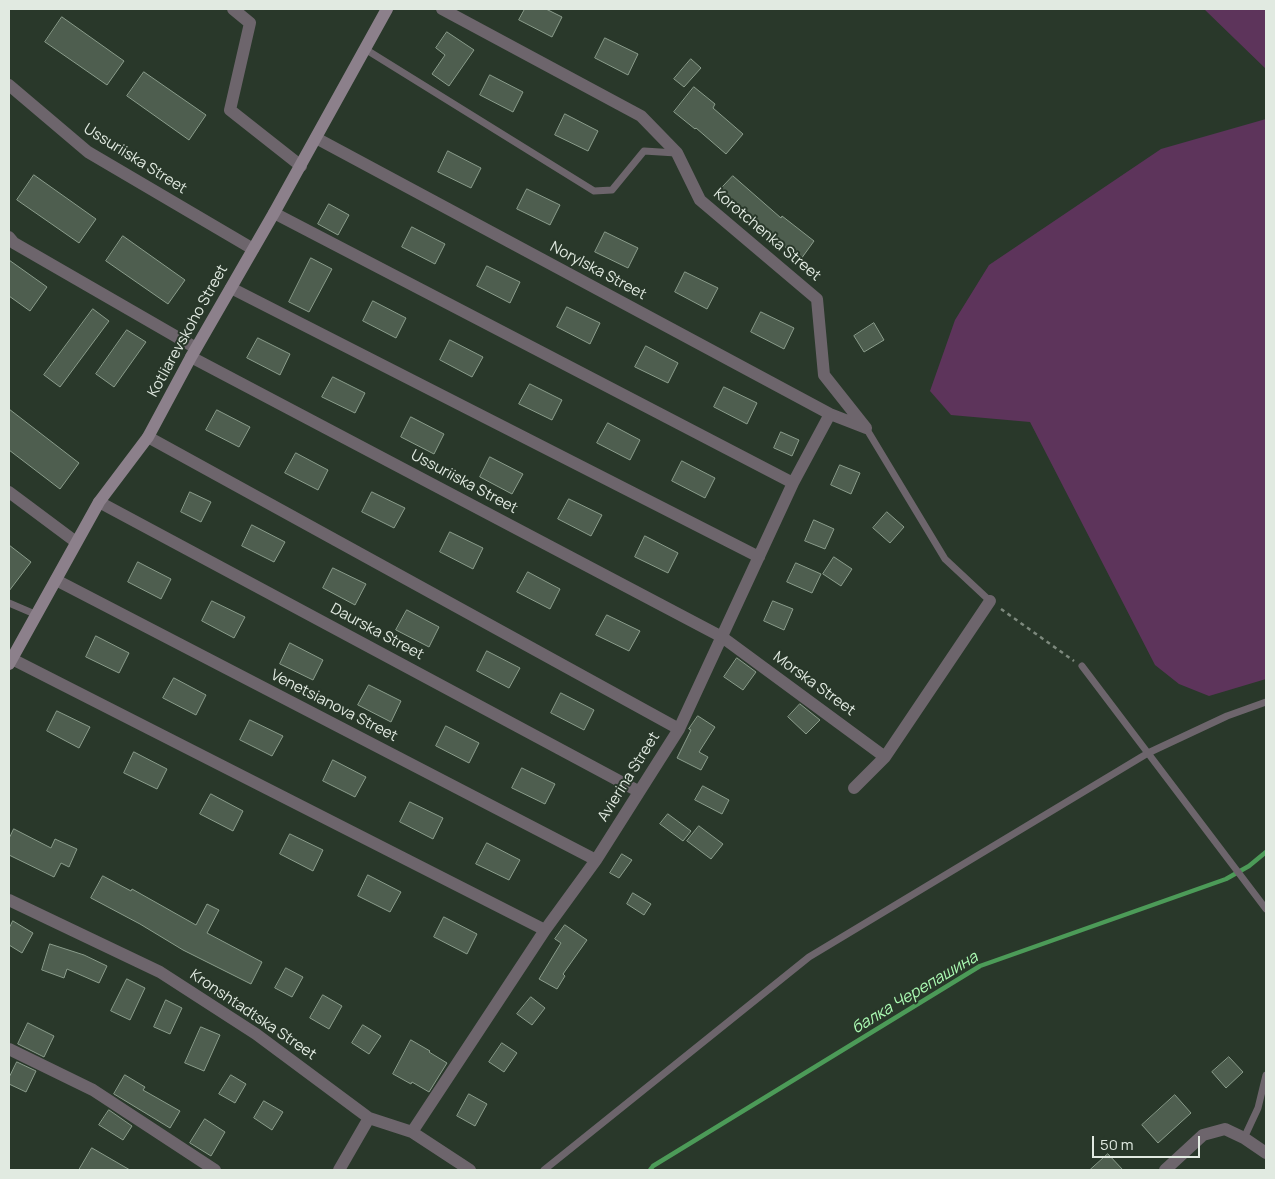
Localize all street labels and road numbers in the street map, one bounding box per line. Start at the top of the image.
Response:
street label: Ussuriiska Street [80,120,190,198]
street label: Korotchenka Street [710,185,824,285]
street label: Norylska Street [547,238,649,304]
street label: Kotliarevskoho Street [144,262,232,400]
street label: Ussuriiska Street [408,446,520,518]
street label: Daurska Street [327,600,427,664]
street label: Morska Street [769,648,859,720]
street label: Venetsianova Street [268,666,400,746]
street label: Avierina Street [594,729,664,825]
street label: Kronshtadtska Street [186,966,320,1064]

